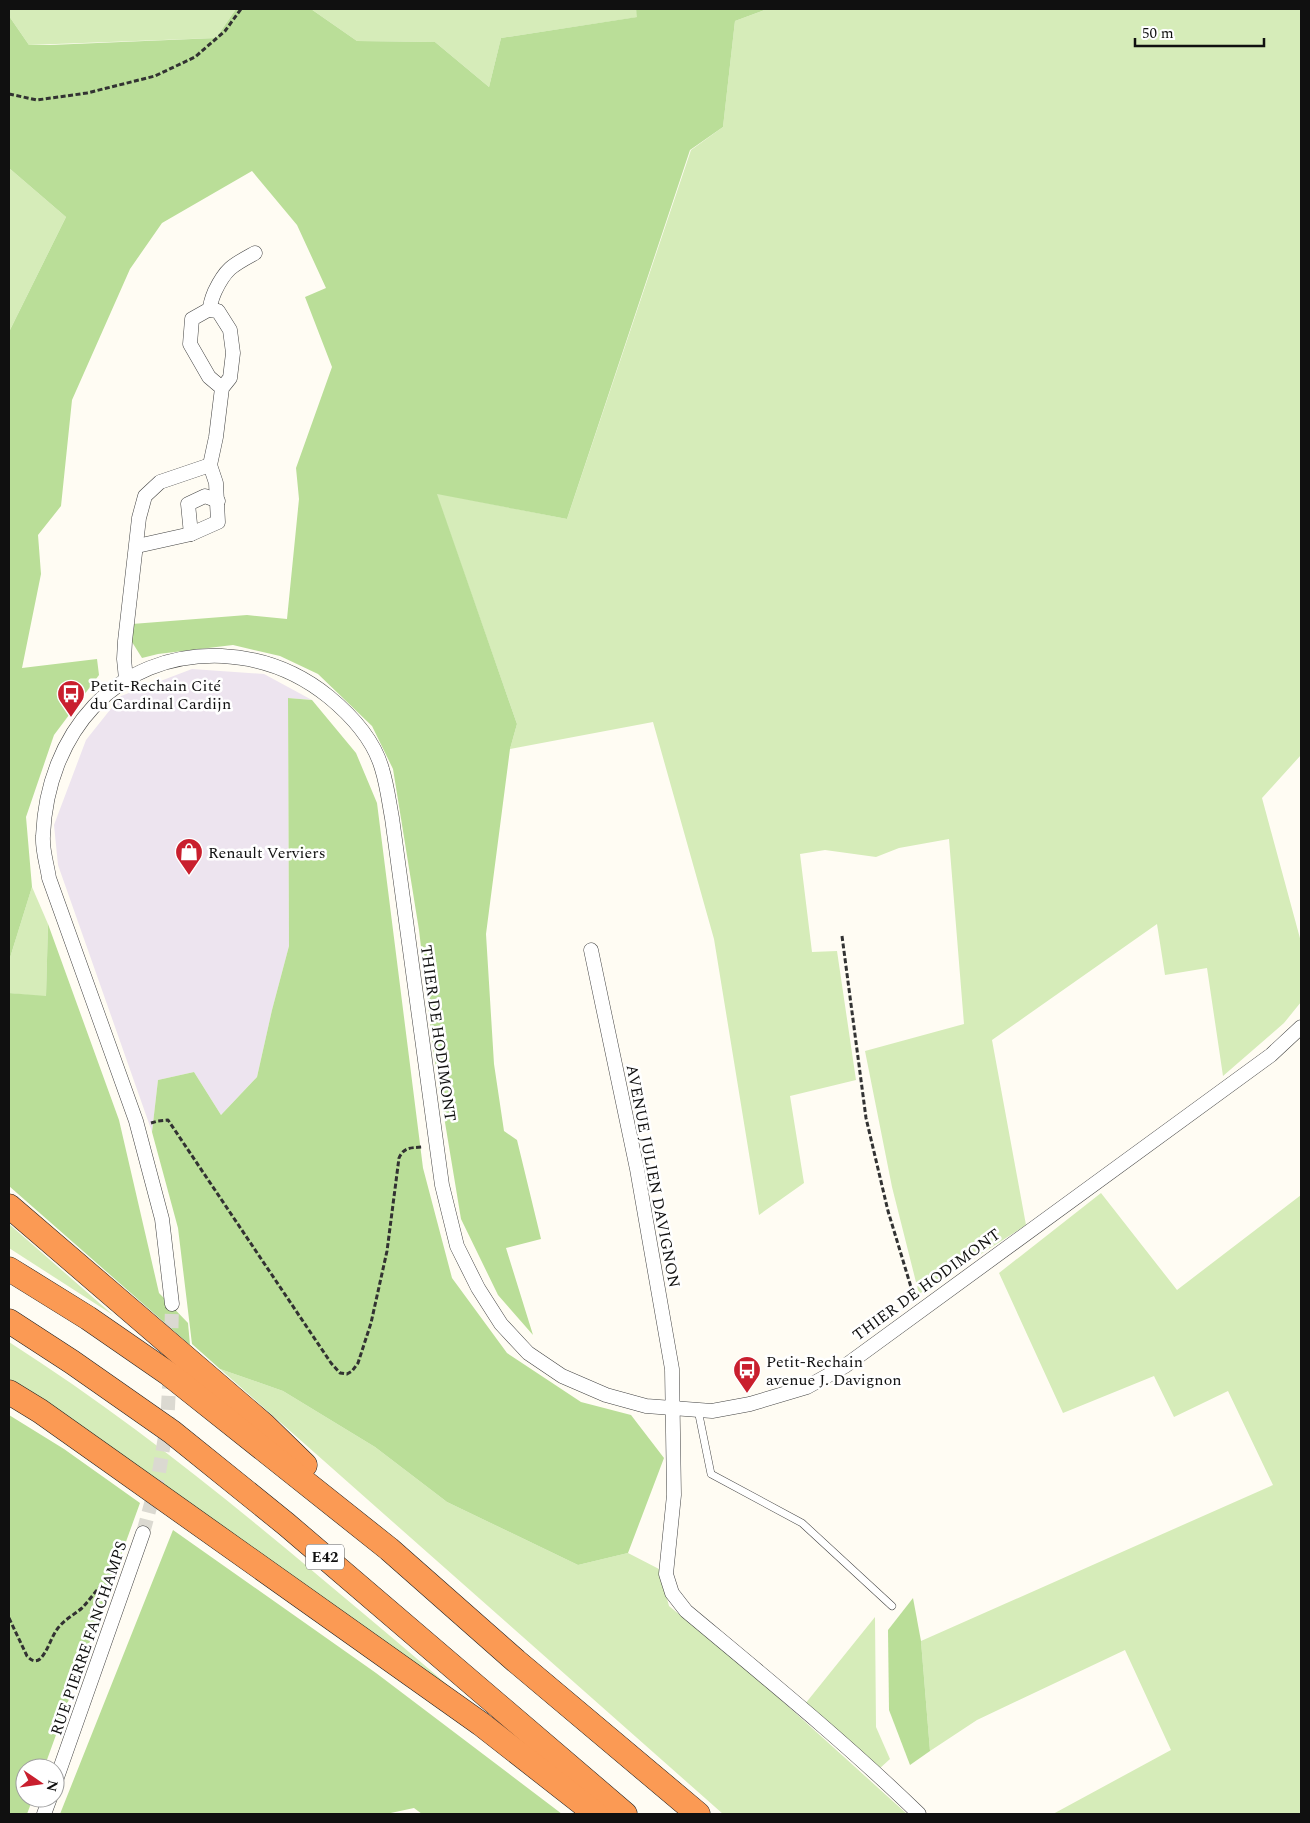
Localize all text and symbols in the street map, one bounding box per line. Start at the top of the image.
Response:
scale bar [1135,15,1264,47]
text: 50 m [1142,22,1174,45]
place label: Petit-Rechain Cité du Cardinal Cardijn [90,674,231,716]
bus stop icon: Petit-Rechain Cité du Cardinal Cardijn [56,679,86,718]
shop icon: Renault Verviers [174,837,204,876]
place label: Renault Verviers [208,841,326,865]
street label: THIER DE HODIMONT [414,943,462,1123]
street label: AVENUE JULIEN DAVIGNON [620,1063,686,1290]
street label: THIER DE HODIMONT [847,1223,1006,1347]
place label: Petit-Rechain avenue J. Davignon [766,1350,902,1392]
bus stop icon: Petit-Rechain avenue J. Davignon [732,1355,762,1394]
street label: RUE PIERRE FANCHAMPS [44,1538,133,1739]
road number: E42 [306,1544,344,1570]
north arrow [15,1758,65,1808]
text: N [41,1778,64,1794]

